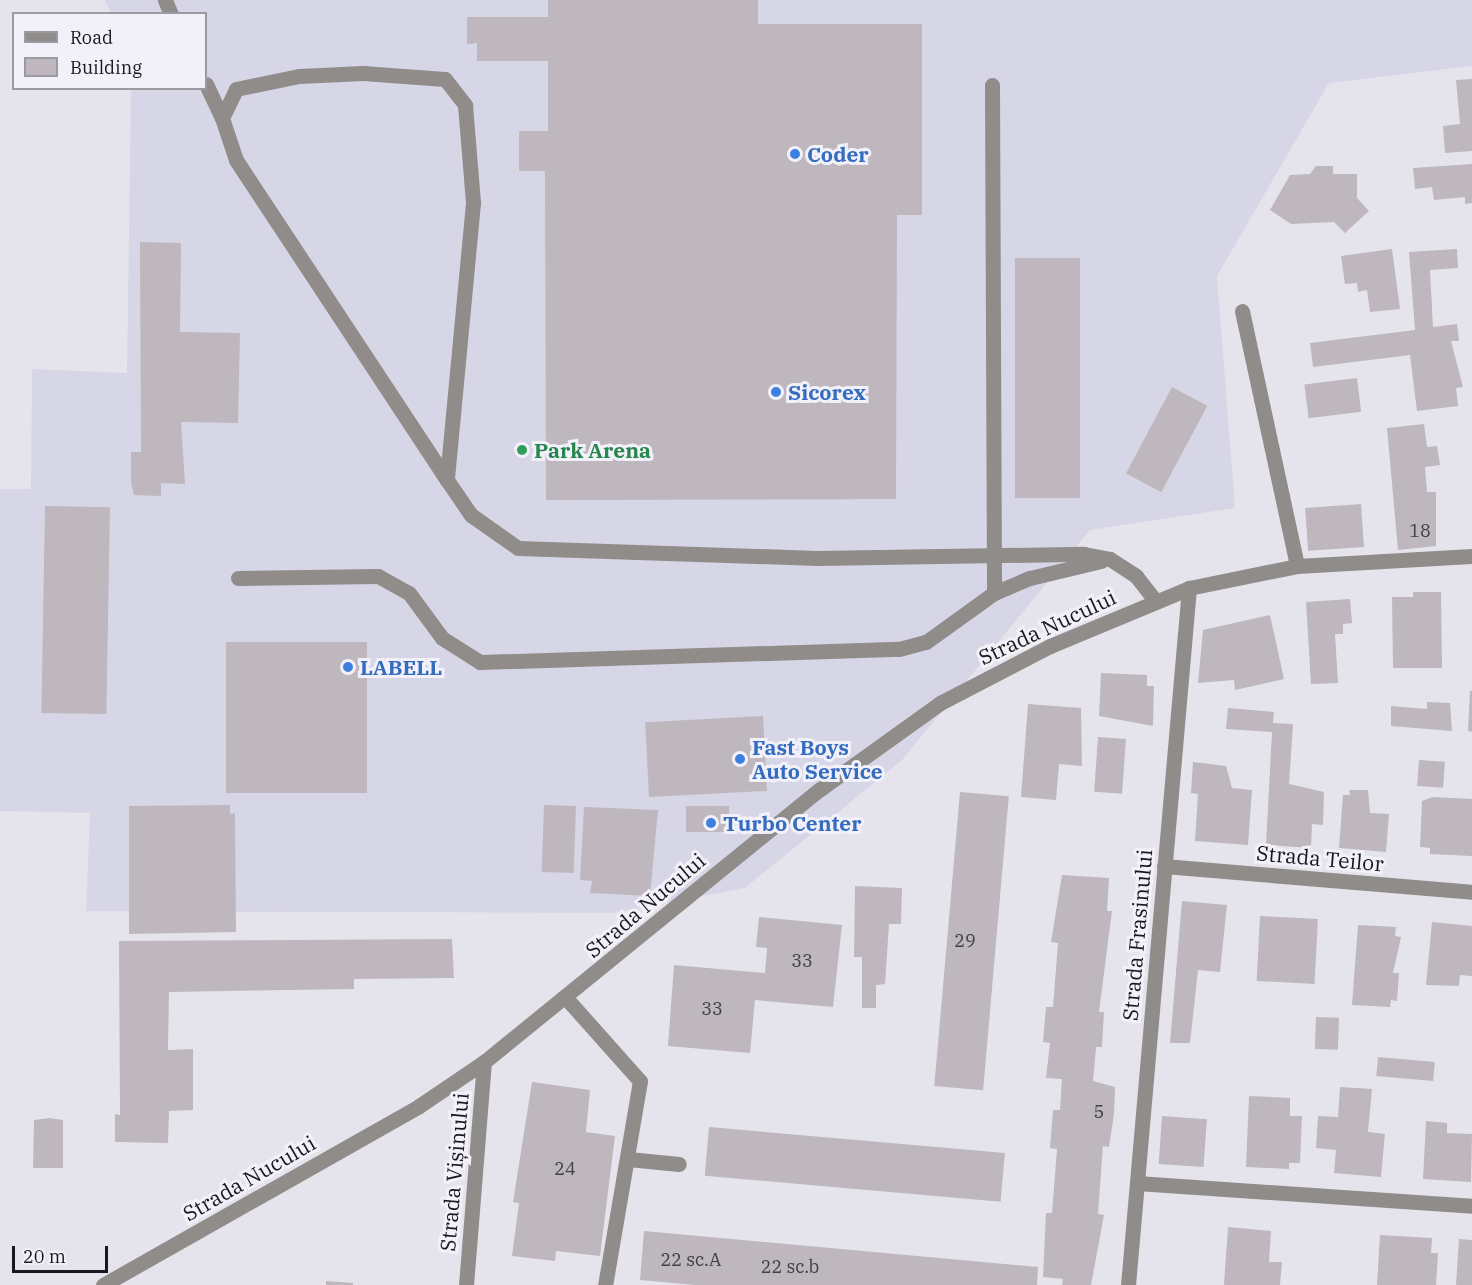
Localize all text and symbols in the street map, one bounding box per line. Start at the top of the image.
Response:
legend [12,12,207,90]
text: Road [70,26,113,49]
text: Building [70,56,142,79]
place label: Coder [807,141,869,167]
marker: Coder [788,147,802,161]
place label: Sicorex [788,379,866,405]
marker: Sicorex [769,385,783,399]
place label: Park Arena [534,437,651,463]
marker: Park Arena [515,443,529,457]
house number: 18 [1409,520,1431,542]
street label: Strada Nucului [974,584,1120,670]
place label: LABELL [360,654,442,680]
marker: LABELL [341,660,355,674]
place label: Fast Boys Auto Service [752,734,883,784]
marker: Fast Boys Auto Service [733,752,747,766]
place label: Turbo Center [723,810,862,836]
marker: Turbo Center [704,816,718,830]
street label: Strada Teilor [1255,840,1385,876]
street label: Strada Nucului [580,848,710,962]
street label: Strada Frasinului [1117,848,1157,1022]
house number: 29 [954,930,976,952]
house number: 33 [791,950,813,972]
house number: 33 [701,998,723,1020]
street label: Strada Vișinului [435,1092,473,1252]
house number: 5 [1094,1101,1104,1123]
street label: Strada Nucului [178,1130,320,1226]
house number: 24 [554,1158,576,1180]
scale bar [15,1234,111,1272]
text: 20 m [23,1245,66,1268]
house number: 22 sc.A [661,1249,721,1271]
house number: 22 sc.b [761,1256,819,1278]

